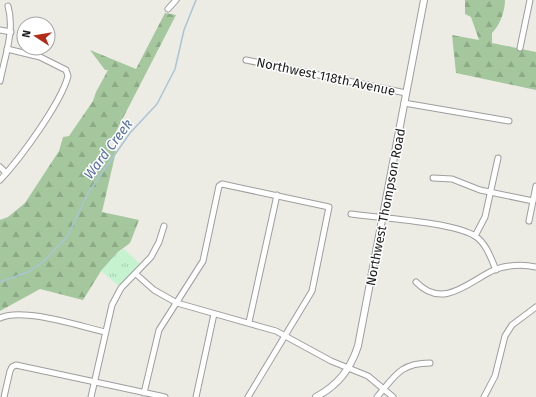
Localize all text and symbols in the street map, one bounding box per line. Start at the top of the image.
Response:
north arrow [16,16,56,56]
text: N [20,29,34,39]
street label: Northwest 118th Avenue [255,54,397,99]
water label: Ward Creek [80,116,137,183]
street label: Northwest Thompson Road [363,127,408,287]

